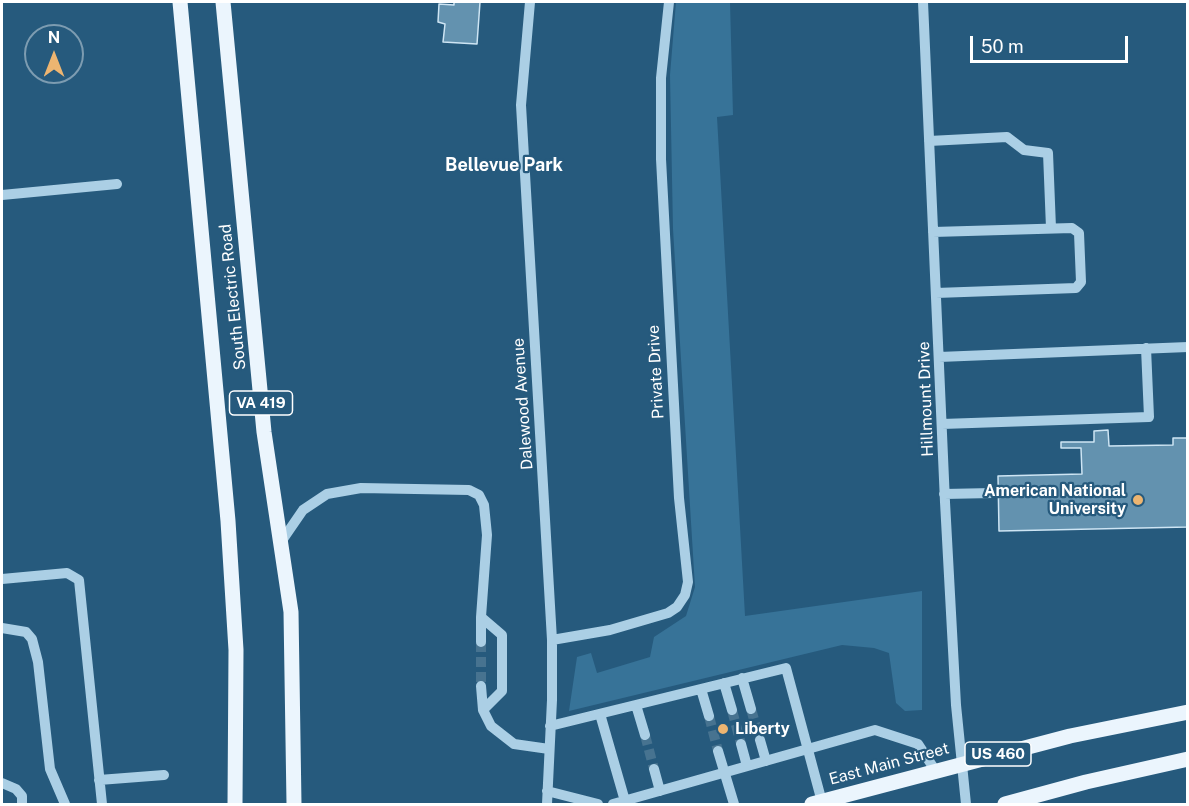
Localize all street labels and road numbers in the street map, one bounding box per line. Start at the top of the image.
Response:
street label: South Electric Road [216,223,250,371]
street label: Private Drive [644,325,668,419]
street label: Dalewood Avenue [509,337,537,471]
street label: Hillmount Drive [914,341,938,457]
road number: VA 419 [230,391,292,415]
street label: East Main Street [827,739,951,789]
road number: US 460 [965,742,1031,766]

